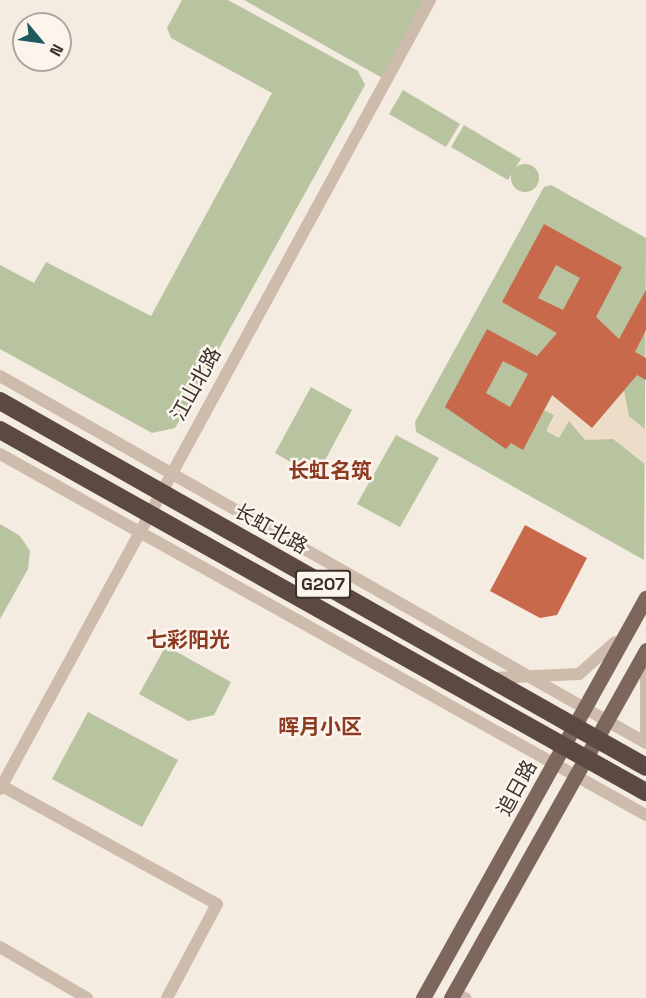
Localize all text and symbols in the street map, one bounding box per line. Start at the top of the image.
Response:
north arrow [12,12,72,72]
text: N [45,40,68,60]
street label: 江山北路 [166,343,226,425]
district label: 长虹名筑 [288,458,372,484]
street label: 长虹北路 [230,499,312,559]
road number: G207 [294,569,352,599]
district label: 七彩阳光 [146,627,230,653]
district label: 晖月小区 [278,714,362,740]
street label: 追日路 [492,756,542,820]

